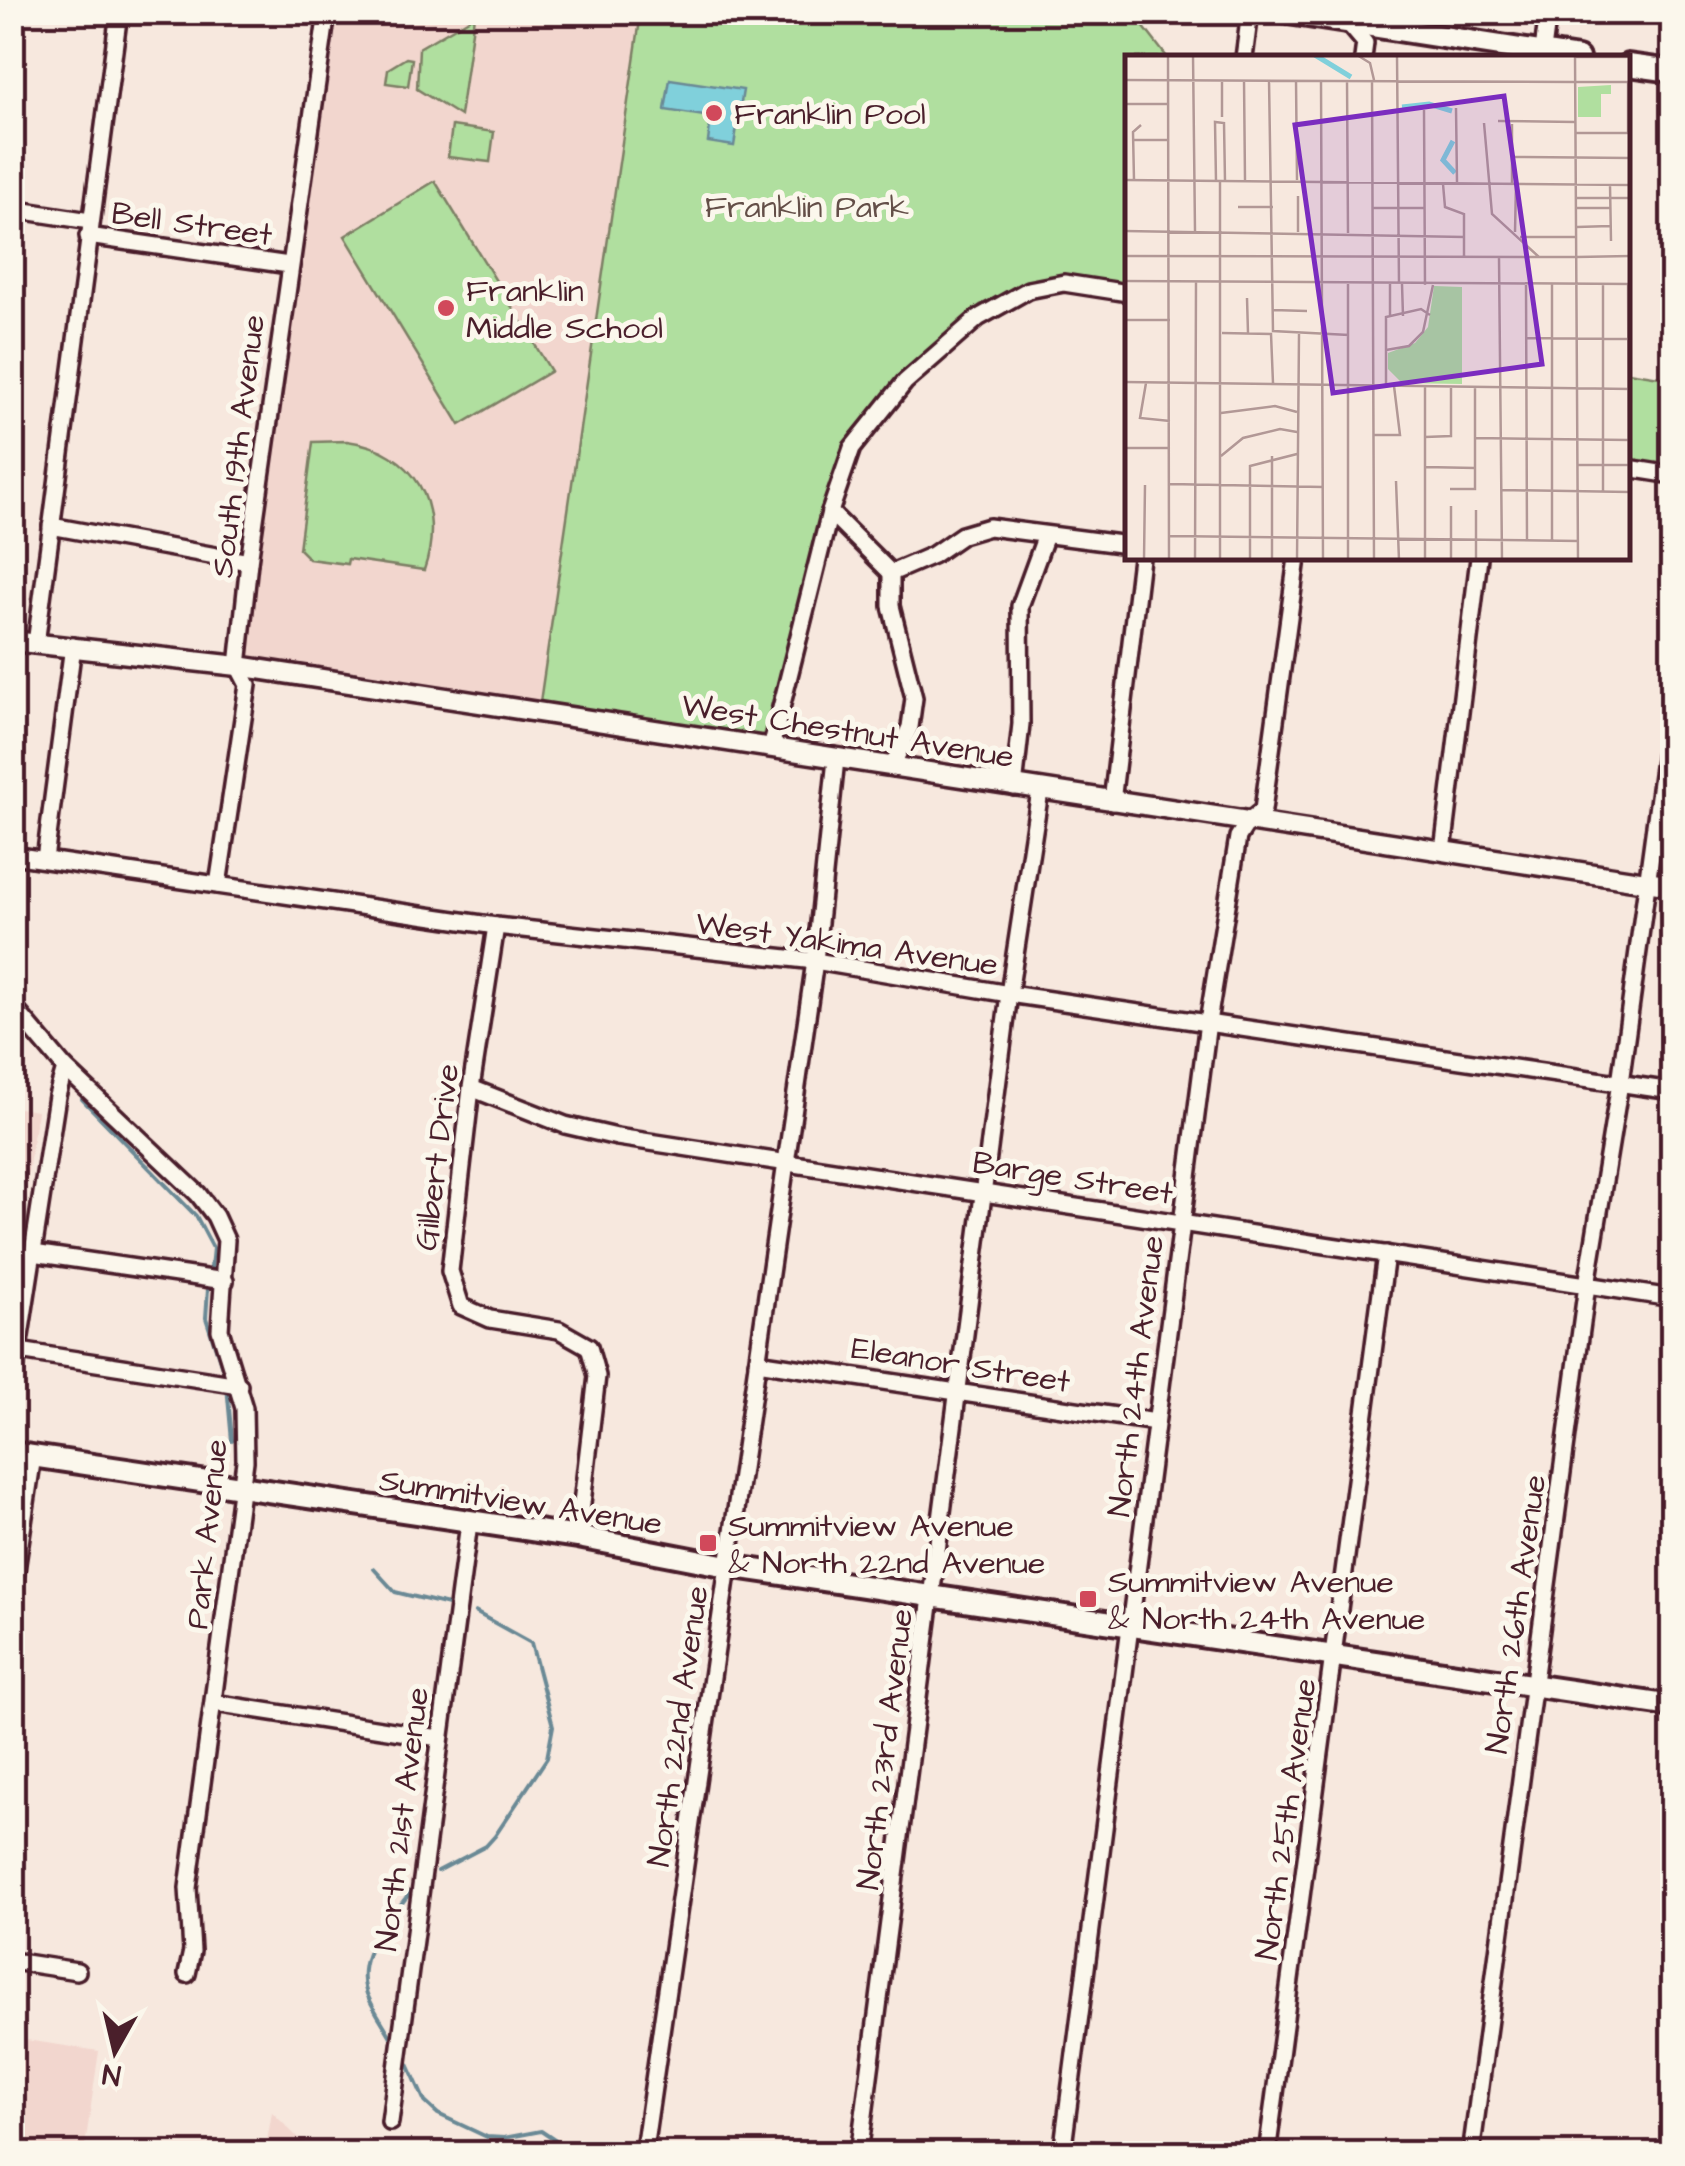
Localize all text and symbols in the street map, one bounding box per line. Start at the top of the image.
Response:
inset map [1125,55,1630,560]
place label: Franklin Pool [734,92,926,137]
marker: Franklin Pool [703,102,725,124]
park label: Franklin Park [705,185,910,230]
street label: Bell Street [109,191,275,258]
place label: Franklin Middle School [466,269,663,351]
marker: Franklin Middle School [435,297,457,319]
street label: South 19th Avenue [200,312,277,580]
street label: West Chestnut Avenue [678,683,1017,780]
street label: West Yakima Avenue [693,901,1001,988]
street label: Gilbert Drive [404,1061,471,1253]
street label: Barge Street [969,1140,1176,1217]
street label: North 24th Avenue [1097,1233,1176,1519]
street label: Eleanor Street [848,1326,1073,1405]
street label: Park Avenue [175,1437,240,1631]
street label: Summitview Avenue [376,1458,665,1547]
street label: North 26th Avenue [1475,1472,1558,1757]
place label: Summitview Avenue & North 22nd Avenue [728,1504,1045,1586]
marker: Summitview Avenue & North 22nd Avenue [697,1532,719,1554]
place label: Summitview Avenue & North 24th Avenue [1108,1560,1425,1642]
street label: North 22nd Avenue [637,1583,720,1870]
marker: Summitview Avenue & North 24th Avenue [1077,1588,1099,1610]
street label: North 23rd Avenue [846,1606,925,1892]
street label: North 25th Avenue [1244,1676,1329,1963]
street label: North 21st Avenue [364,1685,441,1954]
north arrow [65,2001,165,2101]
text: N [100,2054,123,2095]

